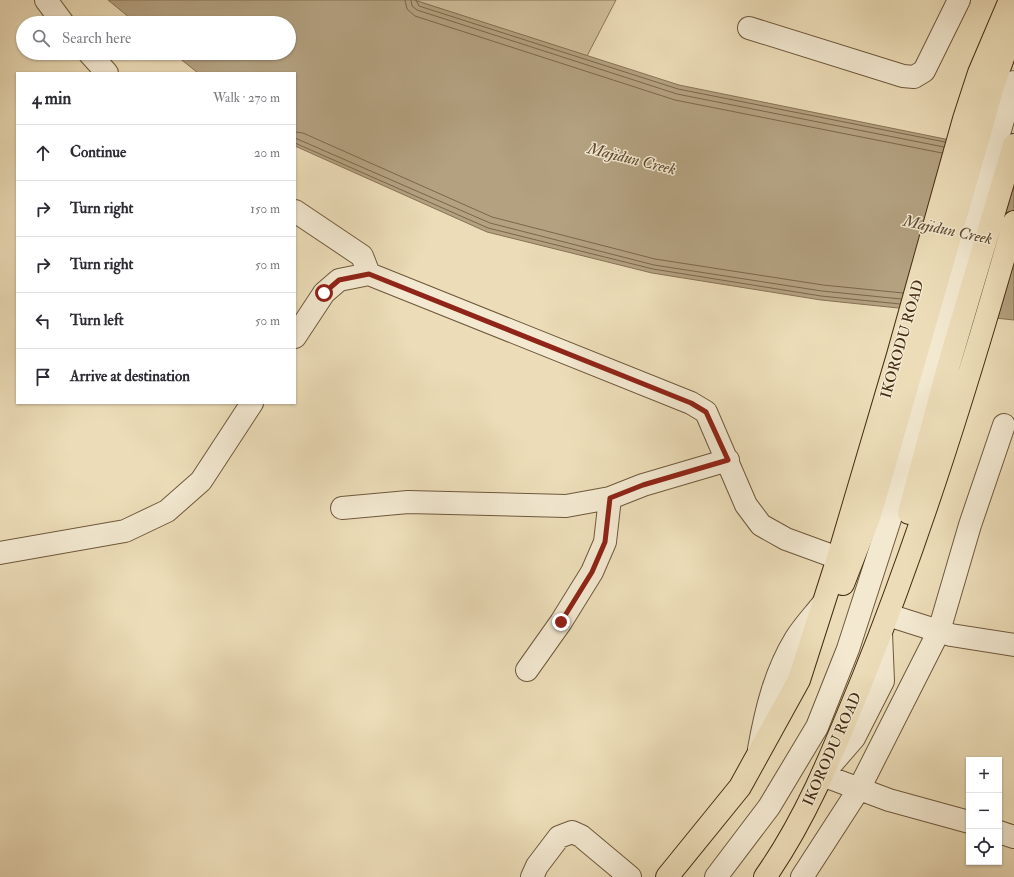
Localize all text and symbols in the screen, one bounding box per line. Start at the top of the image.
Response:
search box [16,16,296,60]
icon: search [30,27,52,49]
text: Search here [62,29,131,48]
text: 4 min [32,88,71,109]
text: Walk · 270 m [213,90,280,106]
water label: Majidun Creek [585,138,678,180]
icon: ahead [32,142,54,164]
text: Continue [70,143,126,162]
text: 20 m [254,145,280,161]
icon: right [32,198,54,220]
text: Turn right [70,199,133,218]
text: 150 m [250,201,280,217]
water label: Majidun Creek [901,211,994,249]
icon: right [32,254,54,276]
text: Turn right [70,255,133,274]
text: 50 m [255,257,280,273]
street label: IKORODU ROAD [876,278,929,401]
route start [315,284,333,302]
icon: left [32,310,54,332]
text: Turn left [70,311,124,330]
text: 50 m [255,313,280,329]
icon: arrive [32,366,54,388]
text: Arrive at destination [70,367,190,386]
route end [552,613,570,631]
street label: IKORODU ROAD [799,689,866,809]
map controls [966,757,1002,865]
button: + [966,757,1002,793]
button: − [966,793,1002,829]
button: locate [966,829,1002,865]

